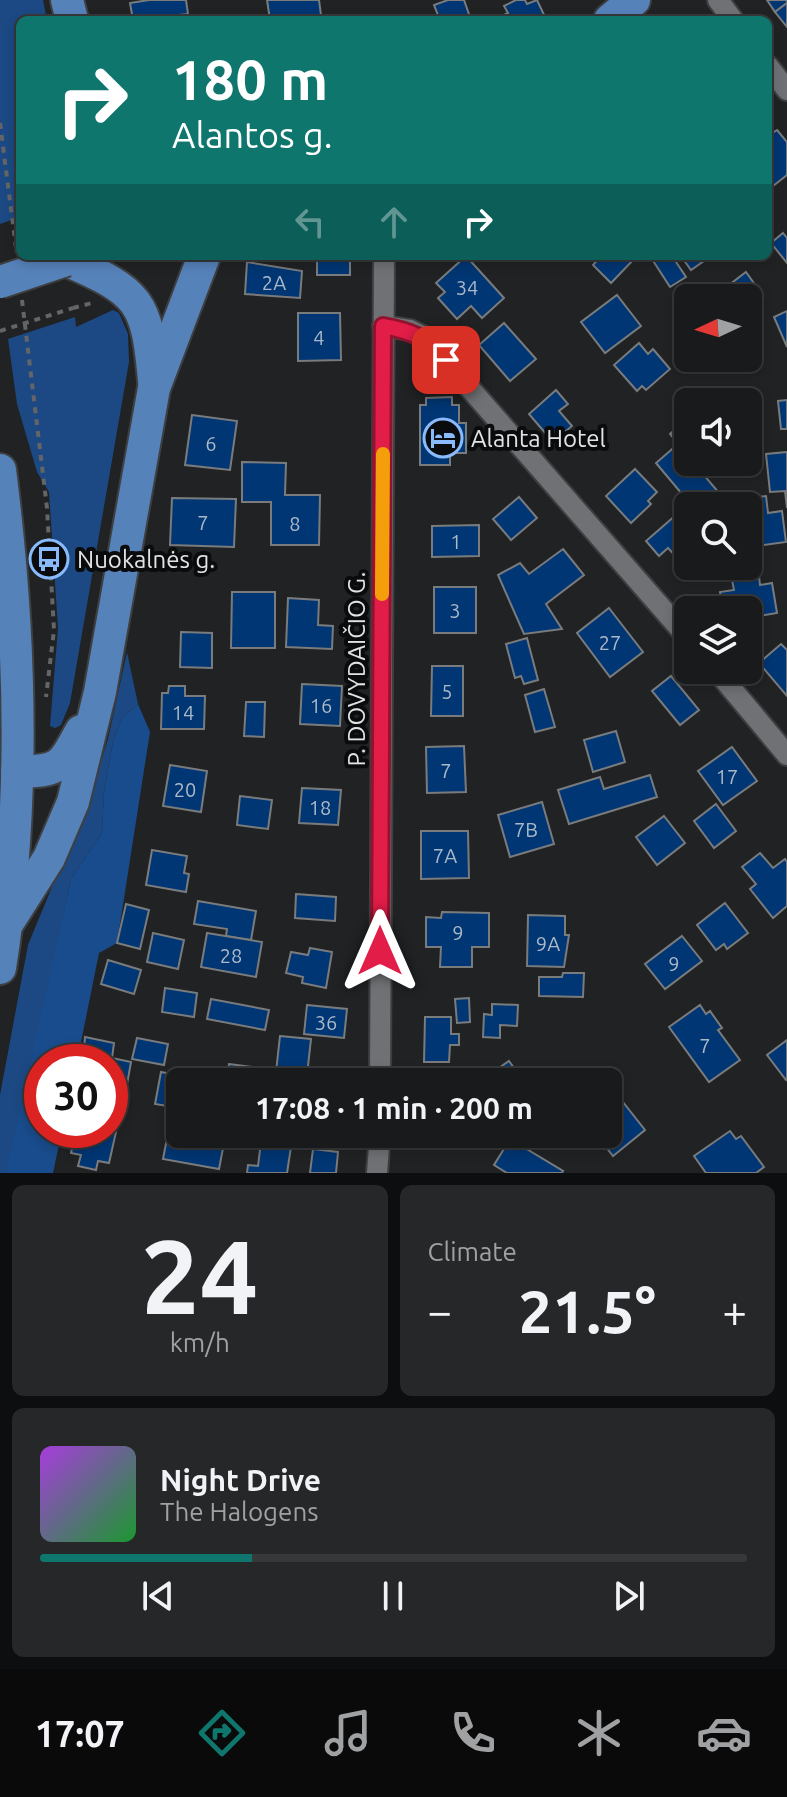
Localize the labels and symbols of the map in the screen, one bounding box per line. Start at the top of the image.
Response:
house number: 2A [262,271,286,294]
house number: 34 [456,276,478,299]
north arrow [674,284,762,372]
house number: 4 [313,326,325,349]
pin [412,326,480,394]
hotel icon: Alanta Hotel [422,417,464,459]
place label: Alanta Hotel [471,425,606,452]
house number: 6 [205,432,217,455]
house number: 7 [197,511,209,534]
house number: 8 [289,512,301,535]
house number: 1 [450,530,462,553]
bus stop icon: Nuokalnės g. [28,538,70,580]
place label: Nuokalnės g. [77,546,215,573]
street label: P. DOVYDAIČIO G. [342,572,370,766]
house number: 3 [449,599,461,622]
house number: 27 [599,631,621,654]
house number: 5 [441,680,453,703]
house number: 16 [310,694,332,717]
house number: 14 [172,701,194,724]
house number: 7 [440,759,452,782]
house number: 17 [716,765,738,788]
house number: 20 [174,778,196,801]
house number: 18 [309,796,331,819]
house number: 7B [514,818,538,841]
house number: 7A [433,844,457,867]
position arrow [338,909,422,993]
house number: 9 [452,921,464,944]
house number: 9A [536,932,560,955]
house number: 28 [220,944,242,967]
house number: 9 [668,952,680,975]
house number: 36 [315,1011,337,1034]
house number: 7 [699,1034,711,1057]
speed limit sign: 30 [24,1044,128,1148]

